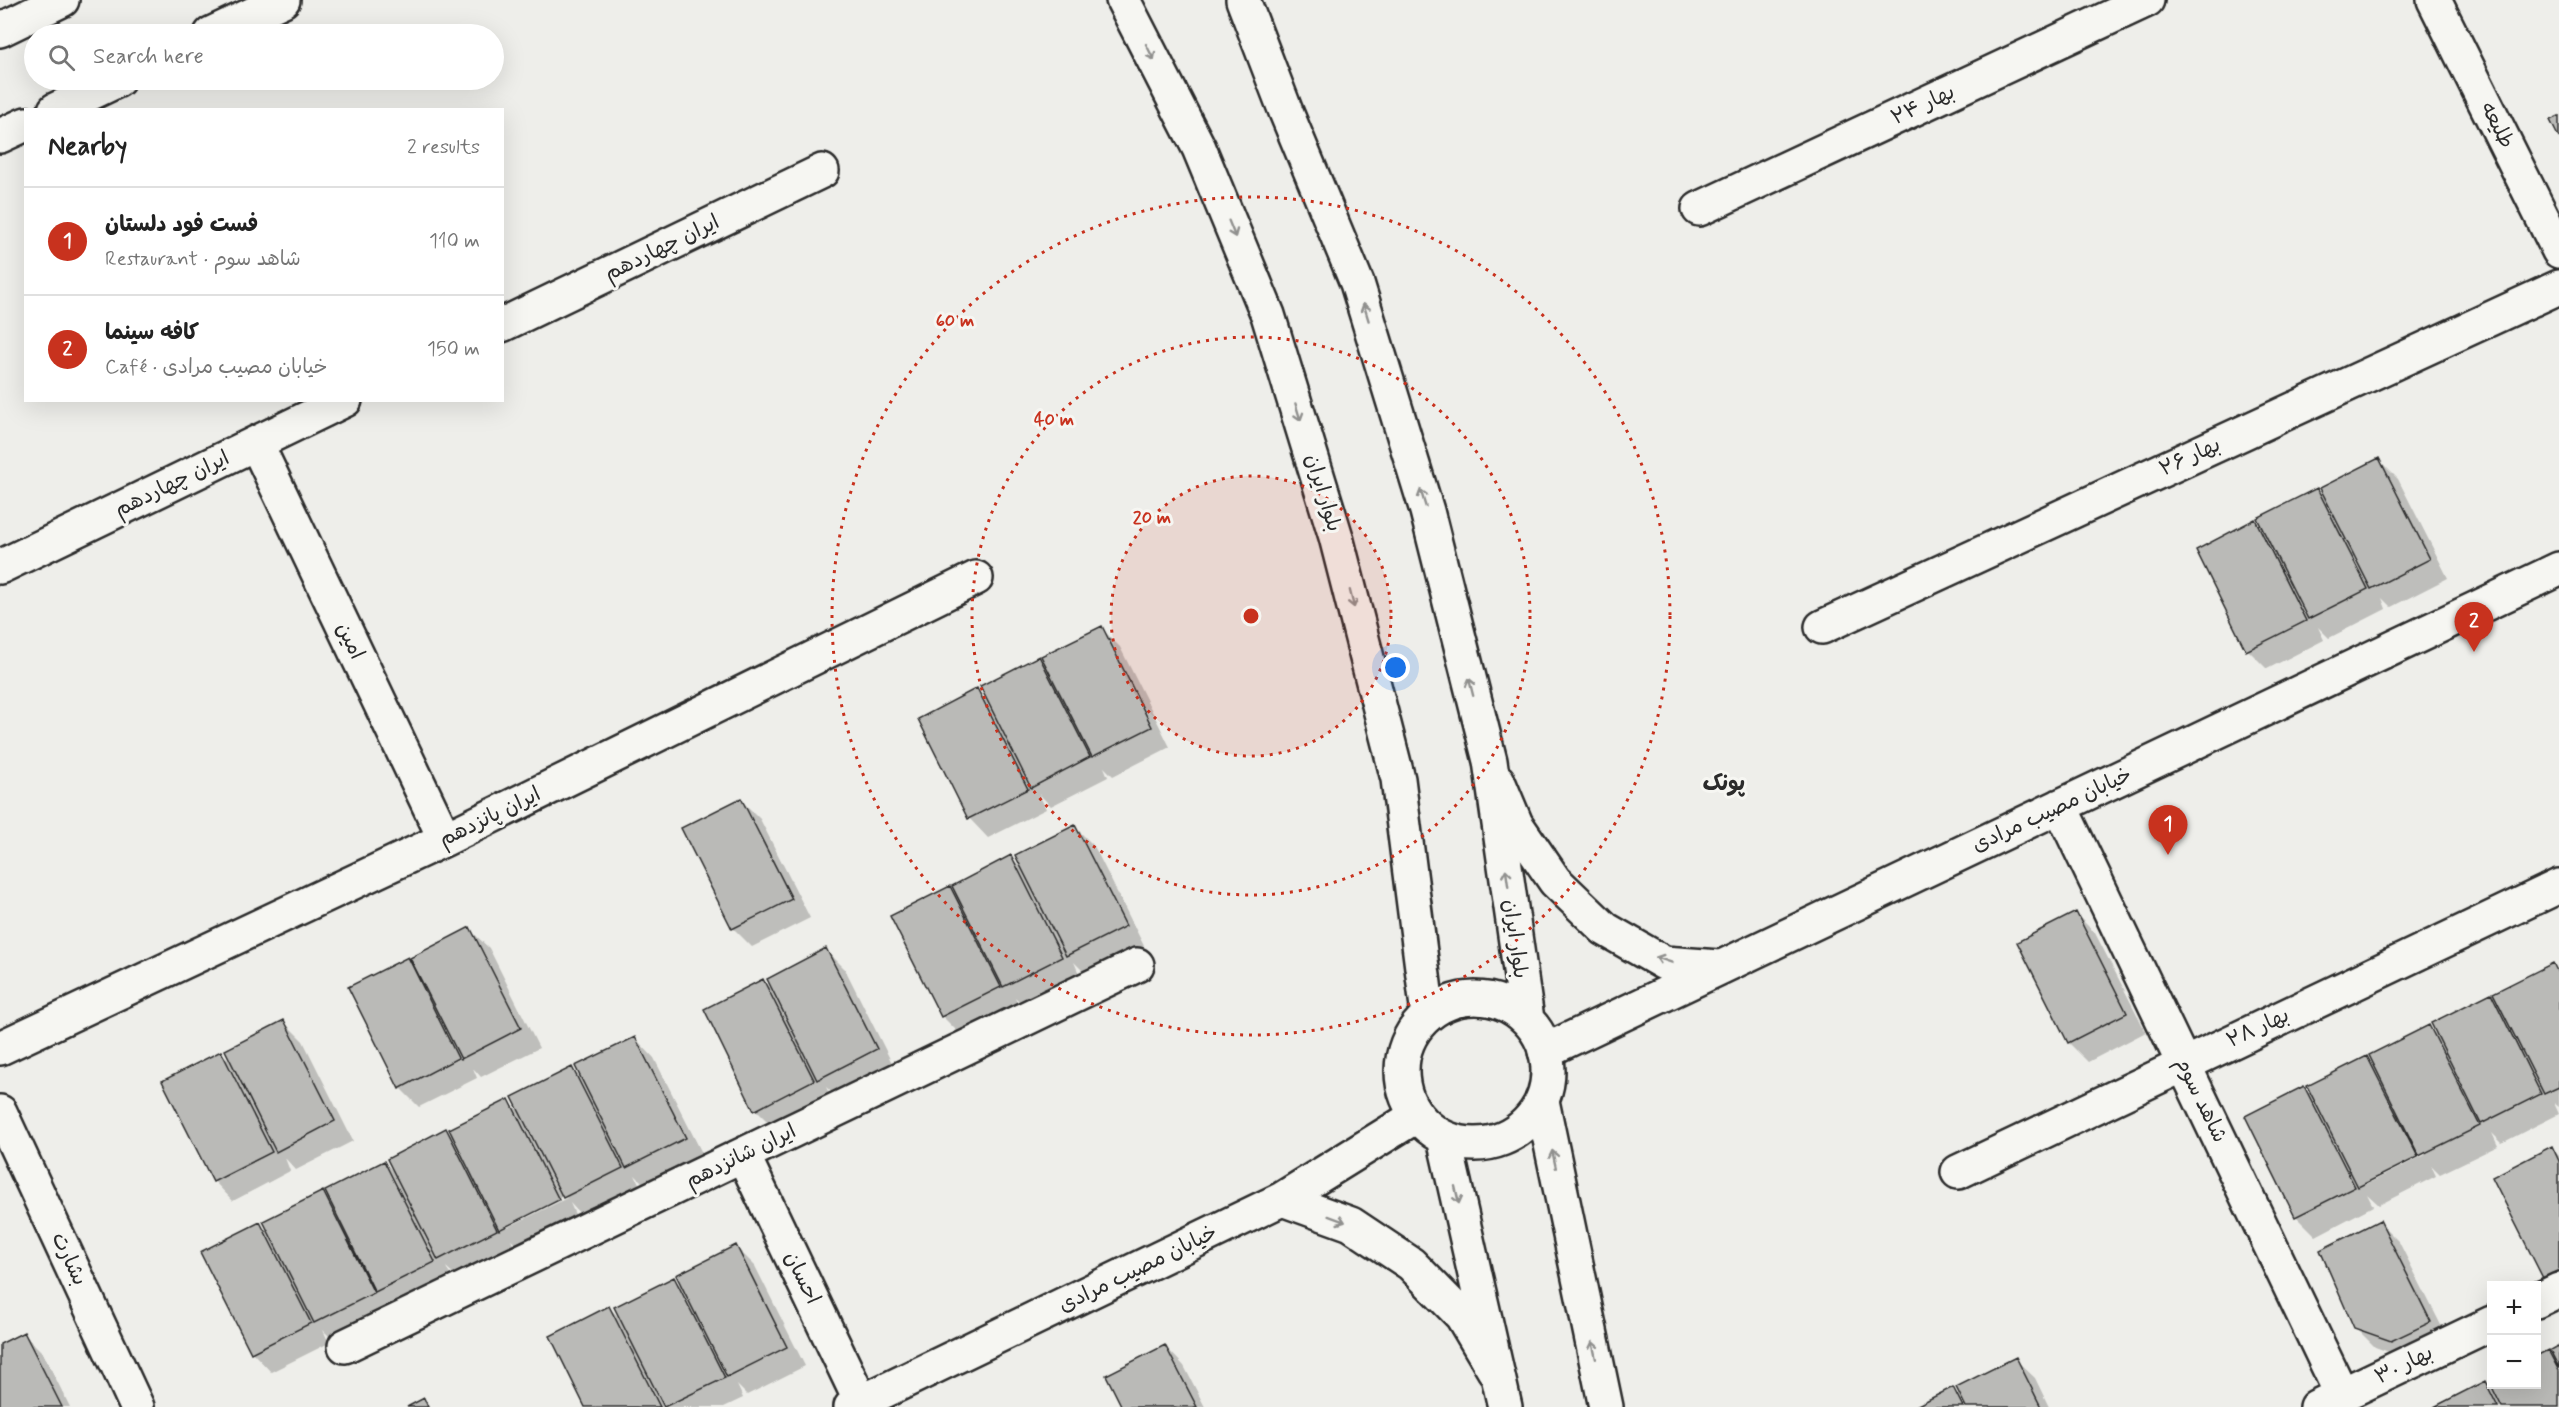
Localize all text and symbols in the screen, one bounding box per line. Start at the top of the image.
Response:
search box [24,24,504,90]
icon: search [45,41,78,74]
text: Search here [93,43,204,71]
one-way arrow [1144,43,1156,60]
street label: بهار ۲۴ [1886,78,1960,132]
street label: طلیعه [2473,97,2521,153]
text: Nearby [48,130,127,164]
text: 2 results [407,134,480,161]
street label: ایران چهاردهم [600,208,724,289]
text: فست فود دلستان [105,211,258,239]
one-way arrow [1227,219,1238,237]
text: 1 [63,228,72,255]
text: 110 m [429,228,480,255]
text: Restaurant · شاهد سوم [105,246,301,273]
one-way arrow [1360,302,1371,321]
text: 60 m [936,309,974,333]
text: کافه سینما [105,319,199,347]
text: 2 [63,336,72,363]
text: 150 m [427,336,480,363]
text: Café · خیابان مصیب مرادی [105,354,327,381]
one-way arrow [1293,402,1304,421]
text: 40 m [1034,408,1074,432]
street label: بهار ۲۶ [2155,431,2225,483]
street label: ایران چهاردهم [110,444,234,525]
street label: بلوار ایران [1298,451,1348,535]
one-way arrow [1417,489,1428,508]
text: 20 m [1133,506,1171,530]
one-way arrow [1347,589,1359,608]
pin: 2 [2454,602,2494,652]
centre of rings [1241,606,1261,626]
street label: امین [329,618,371,664]
your location [1381,653,1410,682]
one-way arrow [1465,678,1477,697]
street label: خیابان مصیب مرادی [1968,761,2136,859]
district label: پونک [1703,770,1746,798]
street label: ایران پانزدهم [435,780,546,855]
pin: 1 [2148,806,2188,855]
one-way arrow [1501,869,1512,889]
street label: بلوار ایران [1496,898,1534,980]
one-way arrow [1655,954,1673,965]
street label: بهار ۲۸ [2222,1001,2294,1055]
street label: شاهد سوم [2167,1053,2234,1148]
street label: ایران شانزدهم [681,1117,801,1196]
one-way arrow [1548,1150,1559,1169]
one-way arrow [1451,1185,1463,1204]
one-way arrow [1327,1214,1346,1225]
street label: خیابان مصیب مرادی [1054,1218,1222,1320]
street label: بشارت [45,1228,93,1290]
street label: احسان [777,1247,827,1309]
map controls [2487,1281,2541,1389]
button: + [2487,1281,2541,1335]
button: − [2487,1335,2541,1389]
street label: بهار ۳۰ [2370,1339,2438,1391]
one-way arrow [1588,1340,1599,1360]

